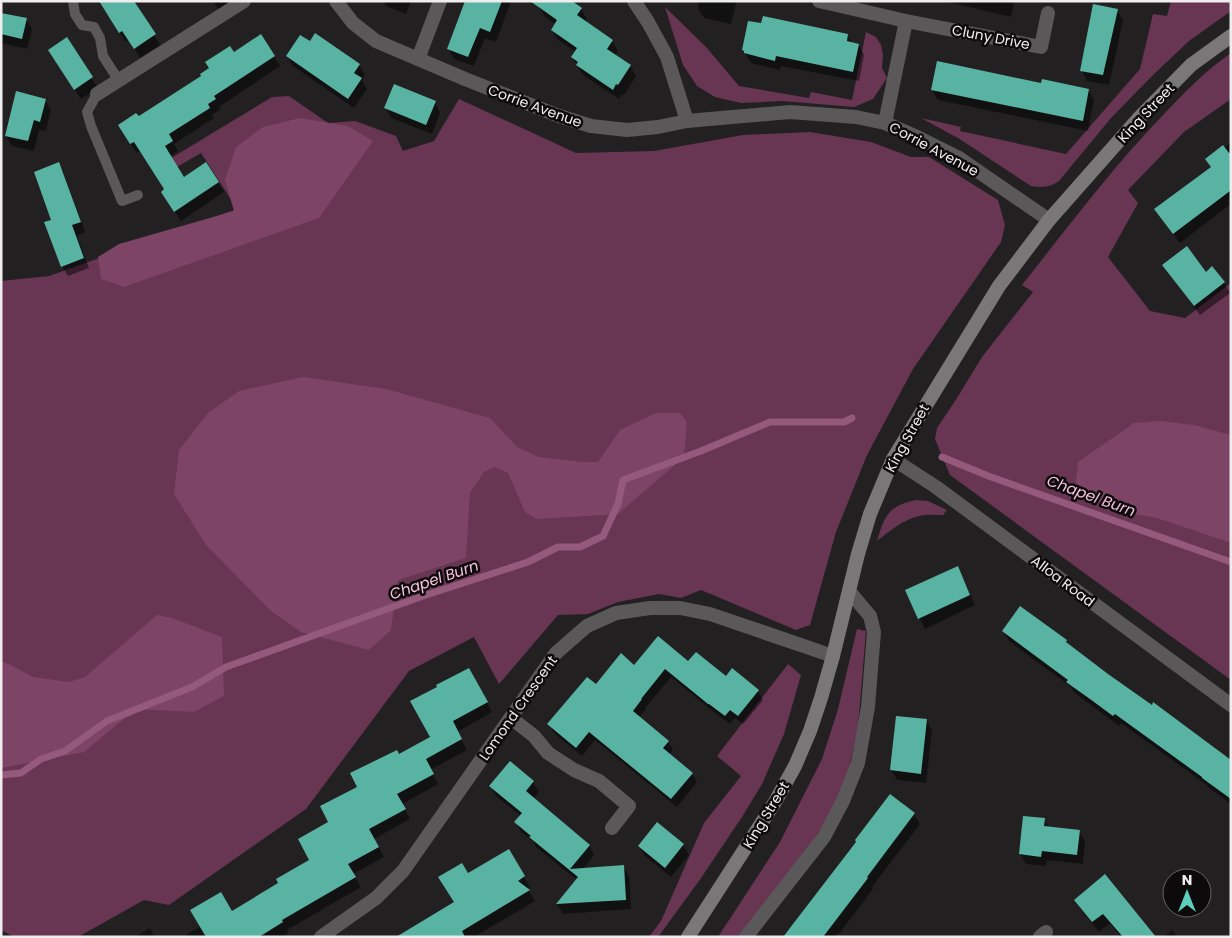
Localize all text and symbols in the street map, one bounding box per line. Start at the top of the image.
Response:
street label: Cluny Drive [950,20,1032,54]
street label: King Street [1113,79,1179,147]
street label: Corrie Avenue [485,80,585,132]
street label: Corrie Avenue [886,117,983,181]
street label: King Street [880,400,934,476]
water label: Chapel Burn [1044,470,1138,521]
street label: Alloa Road [1027,550,1099,612]
water label: Chapel Burn [386,554,481,605]
street label: Lomond Crescent [474,652,562,764]
street label: King Street [738,778,794,852]
north arrow [1162,868,1212,918]
text: N [1182,870,1192,890]

